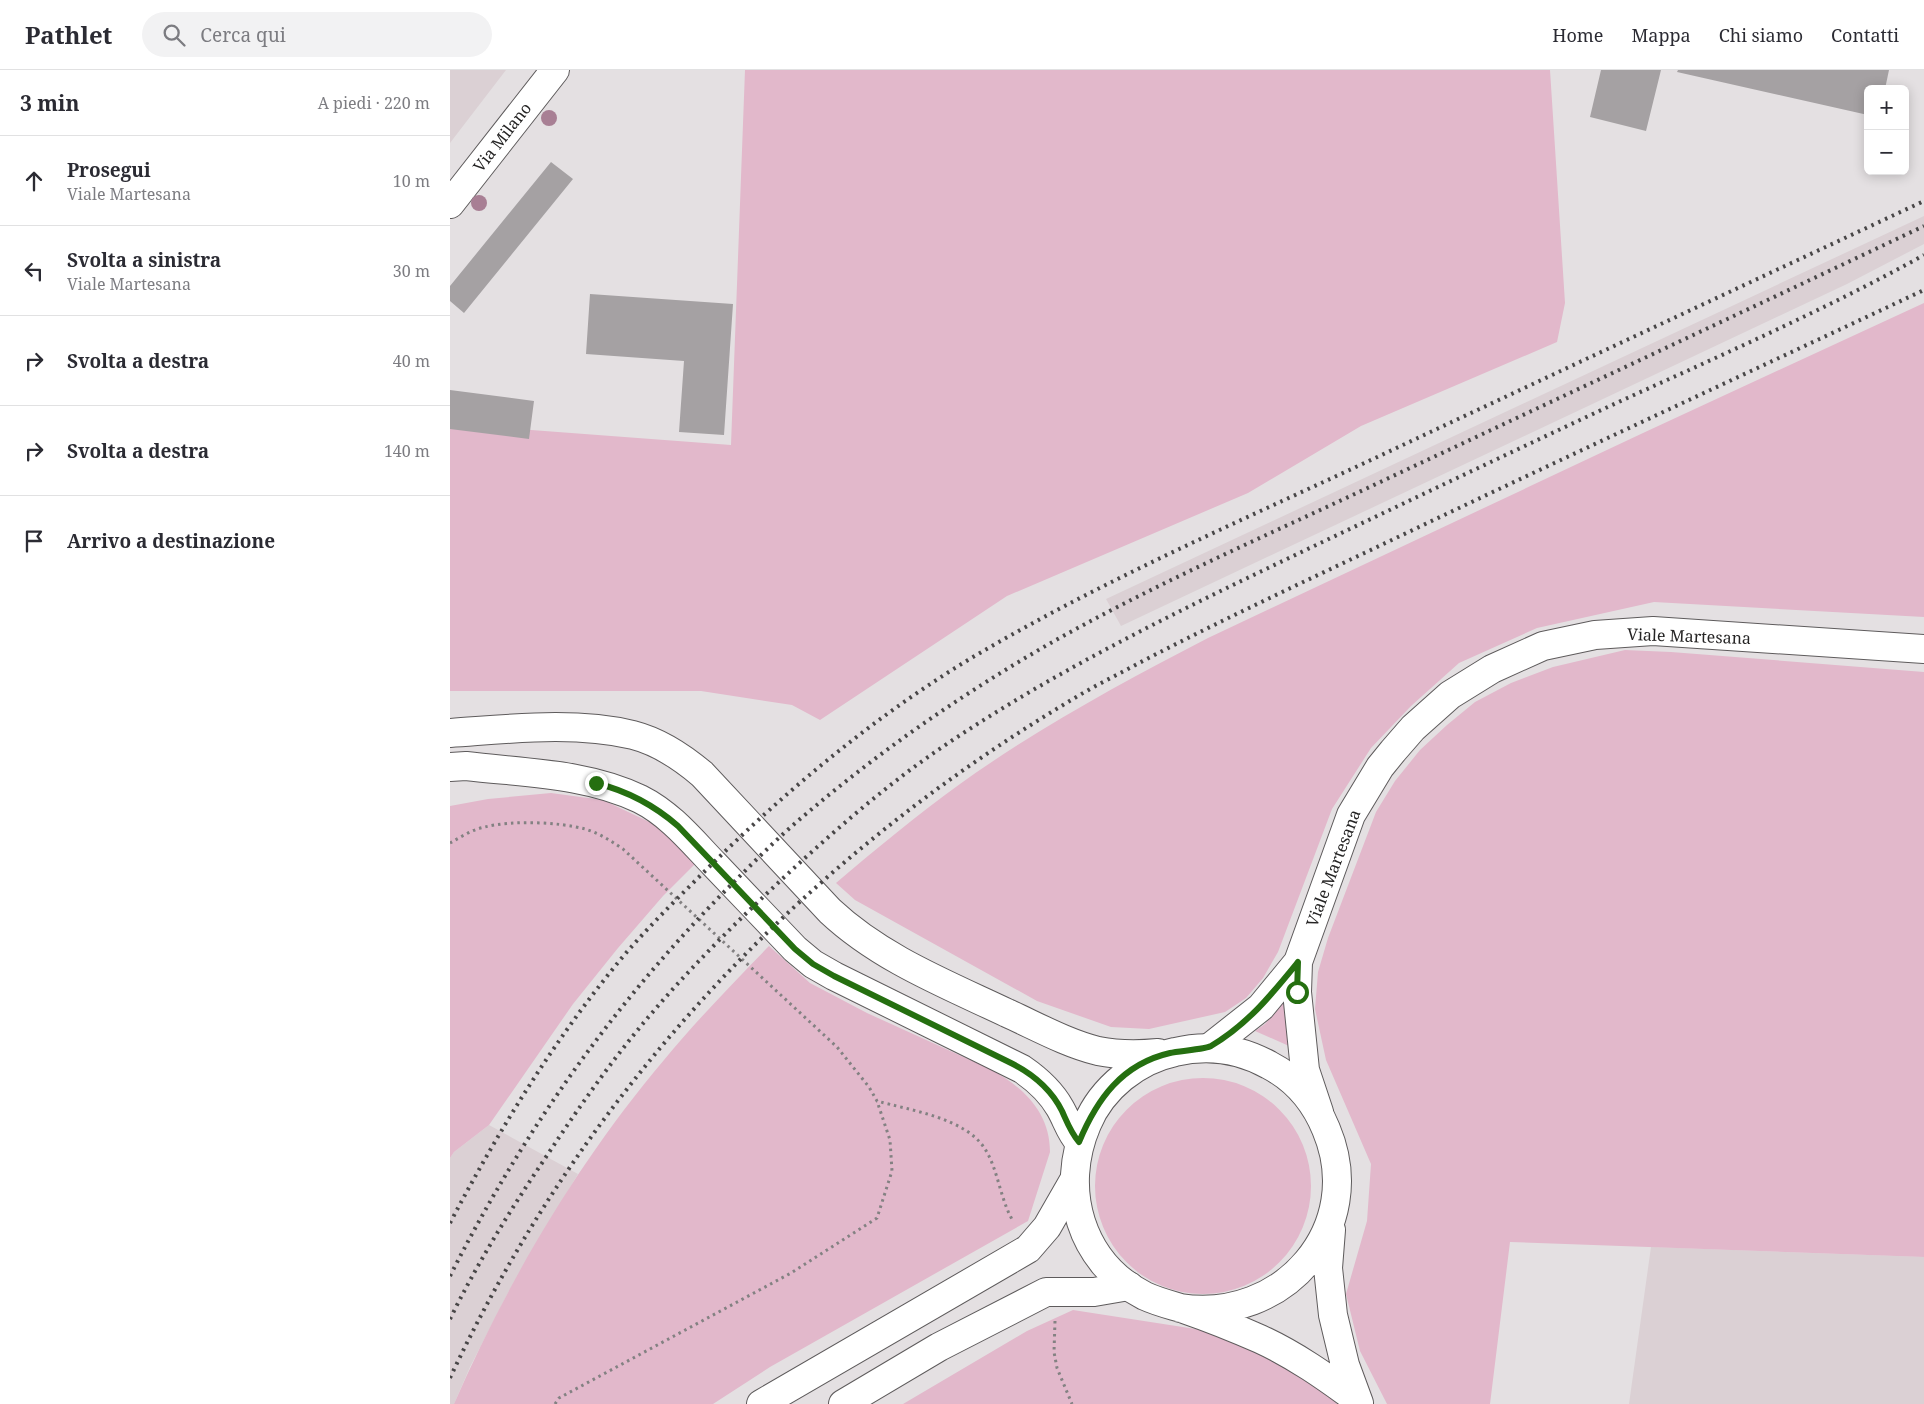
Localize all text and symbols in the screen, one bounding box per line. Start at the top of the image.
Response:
search box [142,12,492,57]
text: Pathlet [25,18,112,51]
icon: search [160,21,188,49]
text: Cerca qui [200,22,286,48]
text: Home [1552,23,1603,47]
text: Mappa [1631,23,1691,47]
text: Chi siamo [1719,23,1803,47]
text: Contatti [1831,23,1899,47]
map controls [1864,85,1909,175]
button: + [1864,85,1909,130]
text: 3 min [20,89,79,117]
text: A piedi · 220 m [318,92,430,114]
street label: Via Milano [468,98,536,176]
button: − [1864,130,1909,175]
text: Prosegui [67,157,151,183]
icon: ahead [20,167,48,195]
text: 10 m [393,170,430,192]
text: Viale Martesana [67,183,191,205]
text: Svolta a sinistra [67,247,221,273]
icon: left [20,257,48,285]
text: 30 m [393,260,430,282]
text: Viale Martesana [67,273,191,295]
icon: right [20,347,48,375]
text: Svolta a destra [67,348,209,374]
text: 40 m [393,350,430,372]
icon: right [20,437,48,465]
text: Svolta a destra [67,438,209,464]
text: 140 m [384,440,430,462]
icon: arrive [20,527,48,555]
text: Arrivo a destinazione [67,528,275,554]
street label: Viale Martesana [1627,623,1751,649]
route end [585,772,608,795]
street label: Viale Martesana [1301,806,1365,930]
route start [1286,981,1309,1004]

